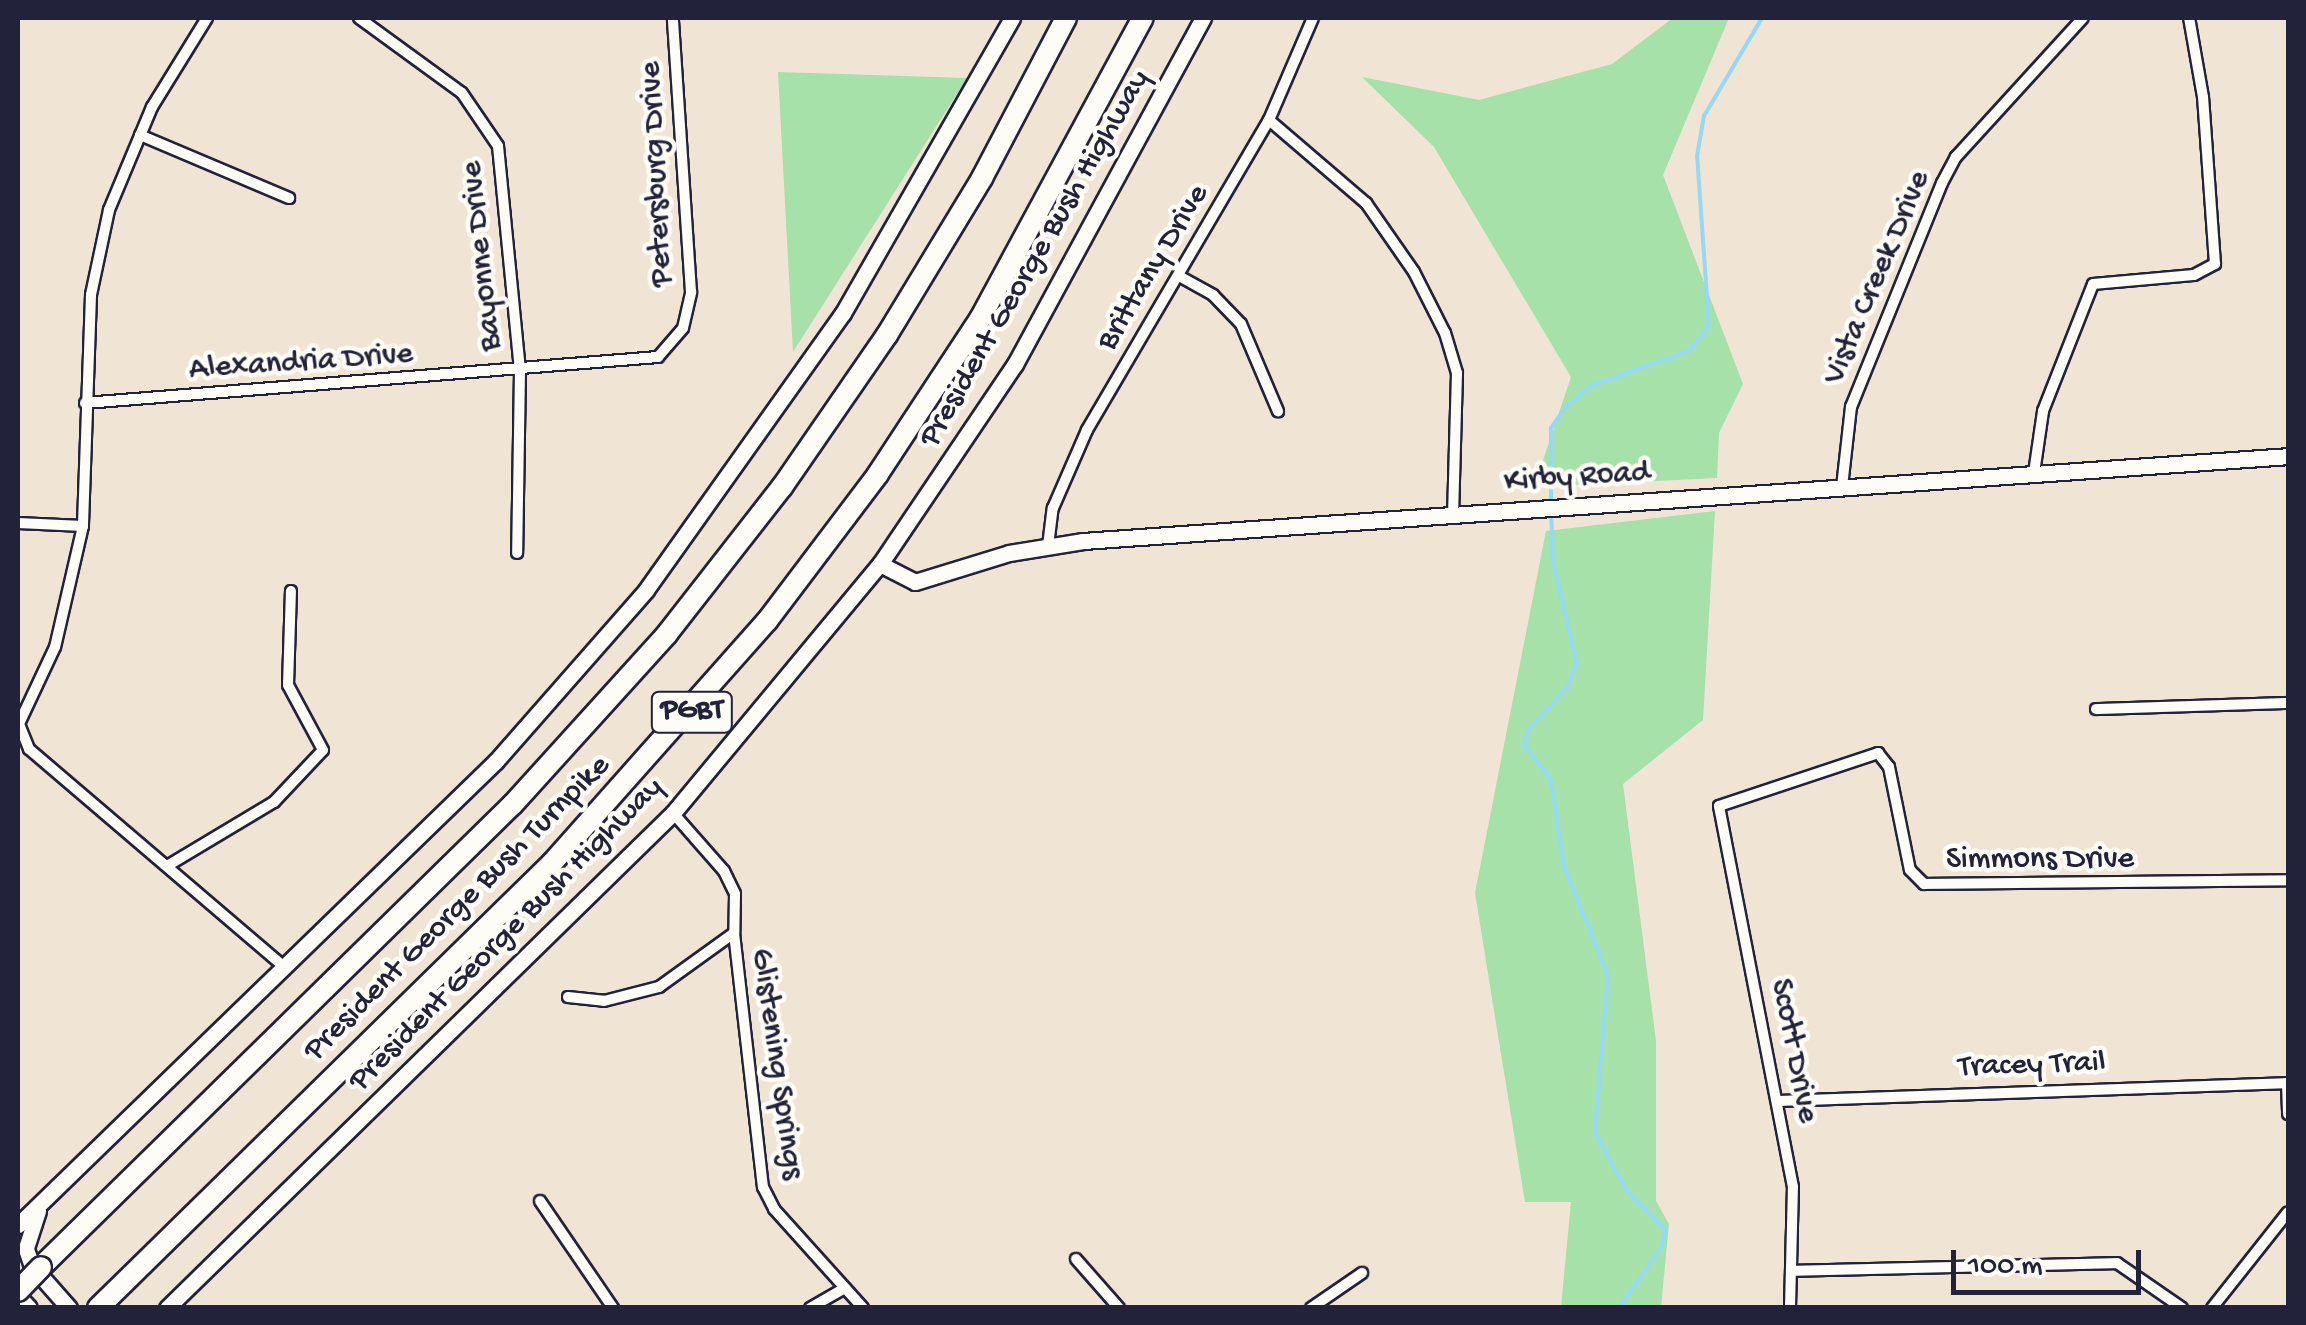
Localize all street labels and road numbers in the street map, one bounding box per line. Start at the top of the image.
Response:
street label: Petersburg Drive [633,60,683,288]
street label: President George Bush Highway [912,64,1160,454]
street label: Bayonne Drive [454,159,512,353]
street label: Vista Creek Drive [1816,165,1940,391]
street label: Brittany Drive [1089,178,1219,358]
street label: Alexandria Drive [188,336,414,390]
street label: Kirby Road [1503,454,1651,502]
road number: PGBT [650,687,734,737]
street label: President George Bush Turnpike [297,748,619,1070]
street label: President George Bush Highway [342,770,672,1100]
street label: Simmons Drive [1946,841,2134,879]
street label: Glistening Springs [741,946,811,1182]
street label: Scott Drive [1760,976,1826,1126]
street label: Tracey Trail [1958,1044,2106,1088]

